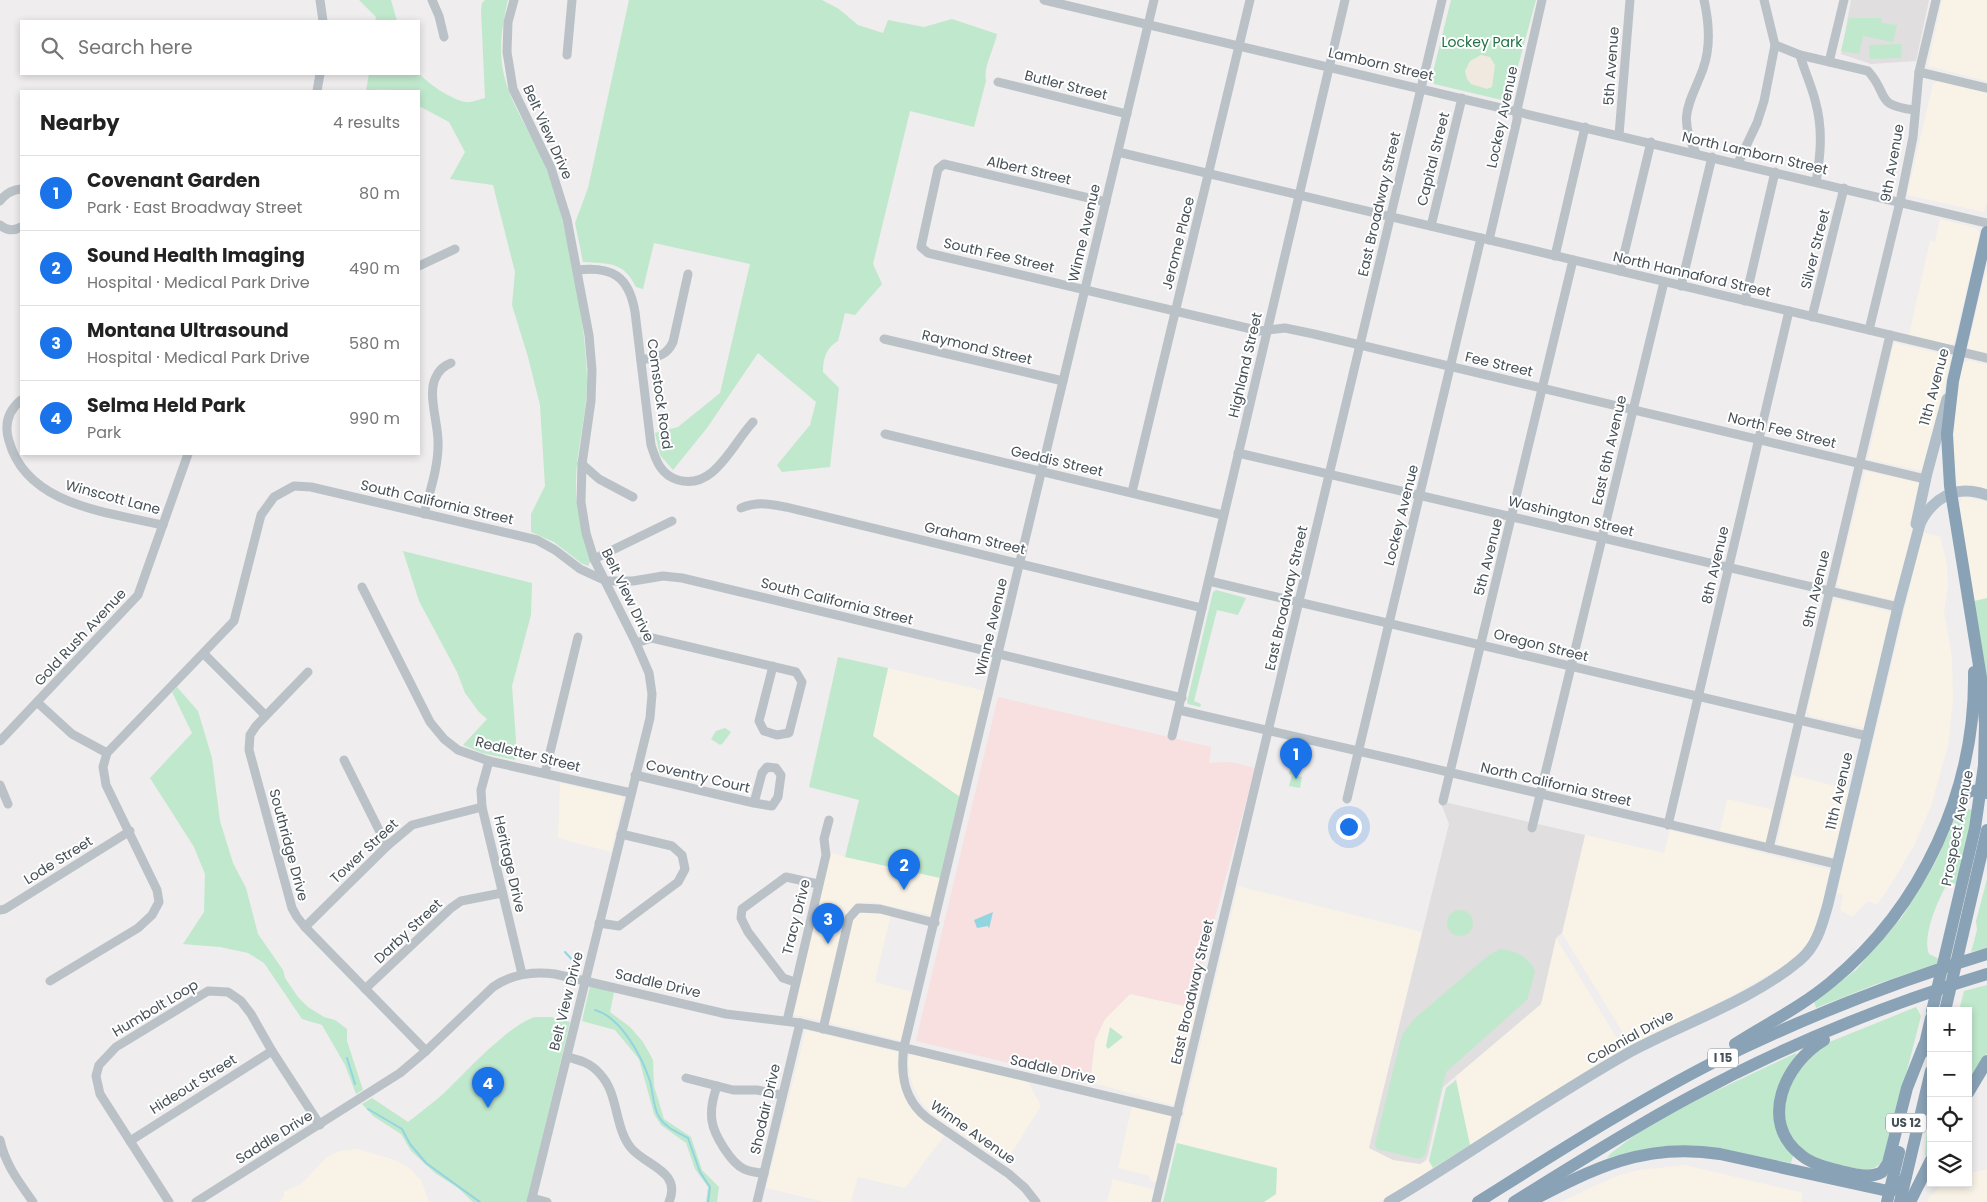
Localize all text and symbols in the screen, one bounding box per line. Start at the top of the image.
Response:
search box [20,20,420,75]
street label: 5th Avenue [1598,26,1624,106]
park label: Lockey Park [1441,32,1523,52]
icon: search [38,34,66,62]
text: Search here [78,34,192,61]
street label: Lamborn Street [1326,42,1436,86]
street label: Lockey Avenue [1481,64,1523,170]
street label: Butler Street [1022,65,1110,105]
street label: Belt View Drive [518,82,578,183]
text: Nearby [40,108,120,137]
street label: Capital Street [1412,110,1454,208]
text: 4 results [333,111,400,134]
street label: 9th Avenue [1875,122,1909,204]
street label: North Lamborn Street [1680,126,1830,180]
street label: East Broadway Street [1353,130,1405,278]
street label: Albert Street [985,151,1073,189]
text: Covenant Garden [87,167,260,194]
text: 1 [53,182,59,205]
text: 80 m [359,182,400,205]
street label: Winne Avenue [1063,182,1105,284]
street label: Jerome Place [1157,194,1199,292]
text: Park · East Broadway Street [87,196,302,219]
street label: Silver Street [1795,207,1835,291]
street label: South Fee Street [942,233,1056,277]
text: Sound Health Imaging [87,242,305,269]
street label: North Hannaford Street [1611,246,1773,302]
text: 2 [51,257,61,280]
text: 490 m [349,257,400,280]
text: Hospital · Medical Park Drive [87,271,310,294]
street label: Highland Street [1223,310,1267,420]
text: Montana Ultrasound [87,317,289,344]
street label: Raymond Street [920,325,1034,369]
text: 3 [51,332,61,355]
text: 580 m [349,332,400,355]
street label: Comstock Road [642,337,678,451]
text: Hospital · Medical Park Drive [87,346,310,369]
street label: Fee Street [1463,346,1535,382]
street label: 11th Avenue [1914,346,1954,428]
text: Selma Held Park [87,392,246,419]
street label: East 6th Avenue [1587,393,1631,507]
text: 4 [51,407,61,430]
text: 990 m [349,407,400,430]
street label: North Fee Street [1726,407,1838,453]
text: Park [87,421,121,444]
street label: Geddis Street [1009,441,1105,481]
street label: Lockey Avenue [1379,462,1423,568]
street label: Winscott Lane [63,475,163,519]
street label: South California Street [359,475,515,529]
street label: Washington Street [1506,491,1636,541]
street label: 5th Avenue [1469,516,1507,598]
street label: Graham Street [922,517,1028,559]
street label: East Broadway Street [1260,524,1312,672]
street label: 8th Avenue [1696,524,1734,606]
street label: Belt View Drive [597,545,659,645]
street label: 9th Avenue [1797,548,1835,630]
street label: South California Street [759,572,915,630]
street label: Winne Avenue [970,576,1012,678]
street label: Gold Rush Avenue [30,584,131,690]
street label: Oregon Street [1492,624,1590,666]
street label: Redletter Street [473,731,583,777]
pin: 1 [1280,738,1312,779]
street label: 11th Avenue [1820,750,1858,832]
street label: Coventry Court [644,754,752,798]
street label: North California Street [1479,757,1633,811]
street label: Prospect Avenue [1936,768,1978,888]
street label: Southridge Drive [264,787,314,904]
street label: Tower Street [325,814,403,888]
street label: Heritage Drive [489,814,531,915]
your location [1336,814,1362,840]
street label: Lode Street [20,831,96,889]
pin: 2 [888,849,920,890]
street label: Tracy Drive [777,877,815,957]
street label: Darby Street [369,894,447,968]
pin: 3 [812,903,844,944]
street label: East Broadway Street [1166,918,1218,1066]
street label: Belt View Drive [544,949,588,1053]
street label: Saddle Drive [613,963,703,1003]
street label: Humbolt Loop [108,974,202,1042]
street label: Colonial Drive [1583,1005,1677,1069]
map controls [1927,1007,1972,1187]
button: + [1927,1007,1972,1052]
road number: I 15 [1708,1048,1738,1068]
street label: Hideout Street [146,1049,240,1119]
street label: Saddle Drive [1008,1049,1098,1089]
button: − [1927,1052,1972,1097]
street label: Shodair Drive [745,1061,785,1156]
pin: 4 [472,1067,504,1108]
street label: Winne Avenue [926,1095,1020,1169]
button: locate [1927,1097,1972,1142]
street label: Saddle Drive [232,1105,317,1169]
road number: US 12 [1886,1114,1926,1132]
button: layers [1927,1142,1972,1187]

